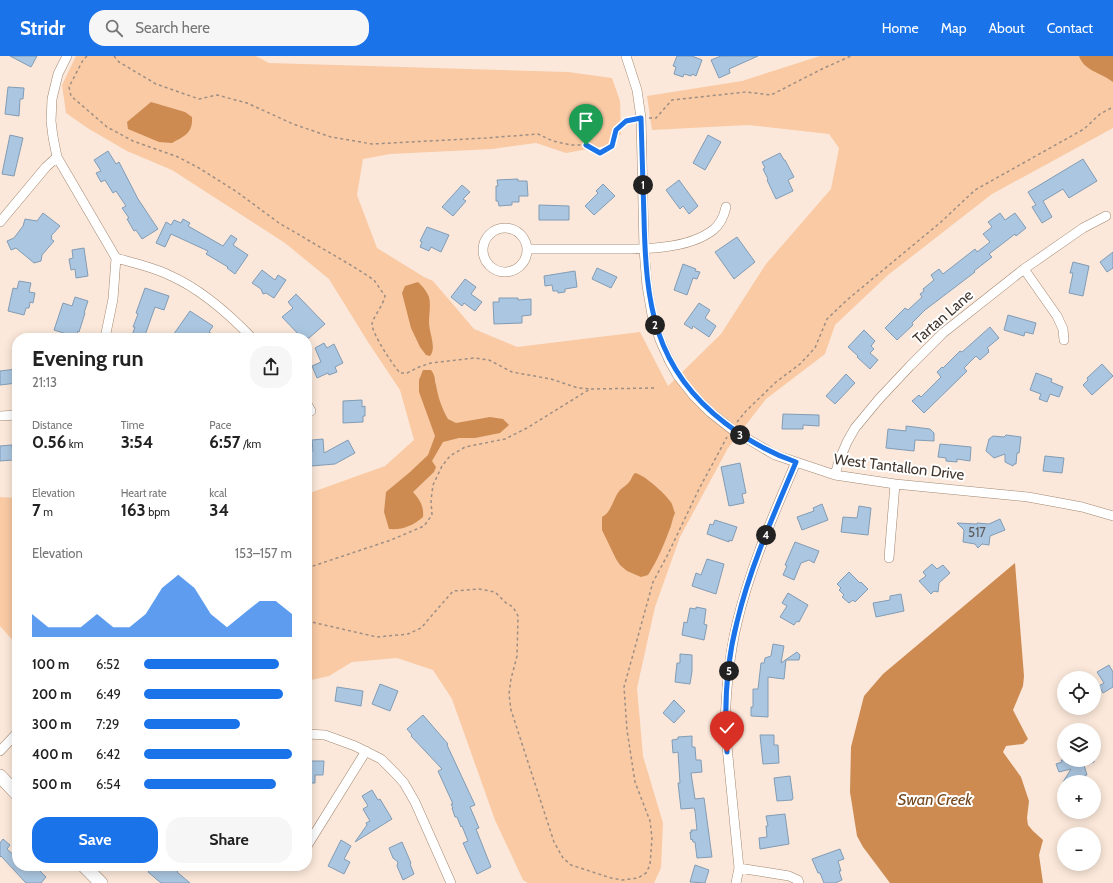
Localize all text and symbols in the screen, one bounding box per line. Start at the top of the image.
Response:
search box [89,10,369,46]
text: Stridr [20,17,65,40]
icon: search [103,17,125,39]
text: Search here [135,19,210,37]
text: Home [882,19,919,37]
text: Map [941,19,966,37]
text: About [988,19,1025,37]
text: Contact [1047,19,1093,37]
pin [569,104,603,145]
icon: arrive [575,110,597,132]
pin: 1 [633,175,653,195]
text: 1 [641,178,645,192]
street label: Tartan Lane [909,286,977,348]
pin: 2 [645,315,665,335]
text: 2 [652,318,658,332]
text: Evening run [32,345,144,372]
button: share [250,346,292,388]
text: 21:13 [32,374,57,390]
text: Distance [32,418,73,432]
text: Time [121,418,144,432]
text: Pace [209,418,231,432]
pin: 3 [730,425,750,445]
text: 3 [737,428,743,442]
text: 0.56 [32,432,66,452]
text: 3:54 [121,432,153,452]
text: 6:57 [209,432,240,452]
text: km [66,437,83,451]
text: /km [240,437,261,451]
street label: West Tantallon Drive [833,450,966,484]
text: Elevation [32,486,75,500]
text: Heart rate [121,486,167,500]
text: kcal [209,486,227,500]
text: 7 [32,500,41,520]
text: 163 [121,500,146,520]
text: 34 [209,500,229,520]
text: m [41,505,53,519]
text: bpm [146,505,170,519]
house number: 517 [968,524,986,540]
pin: 4 [756,525,776,545]
text: 4 [763,528,769,542]
text: Elevation [32,545,83,561]
text: 153–157 m [235,545,292,561]
text: 100 m [32,656,69,672]
text: 6:52 [96,656,120,672]
pin: 5 [719,661,739,681]
text: 5 [726,664,732,678]
map controls [1057,671,1101,871]
button: locate [1057,671,1101,715]
text: 200 m [32,686,71,702]
text: 6:49 [96,686,121,702]
pin [710,711,744,752]
text: 300 m [32,716,72,732]
text: 7:29 [96,716,119,732]
icon: check [716,717,738,739]
button: layers [1057,723,1101,767]
text: 400 m [32,746,73,762]
text: 6:42 [96,746,120,762]
button: + [1057,775,1101,819]
text: 500 m [32,776,72,792]
text: 6:54 [96,776,121,792]
water label: Swan Creek [898,790,973,809]
button: Save [32,817,158,863]
button: Share [166,817,292,863]
button: − [1057,827,1101,871]

